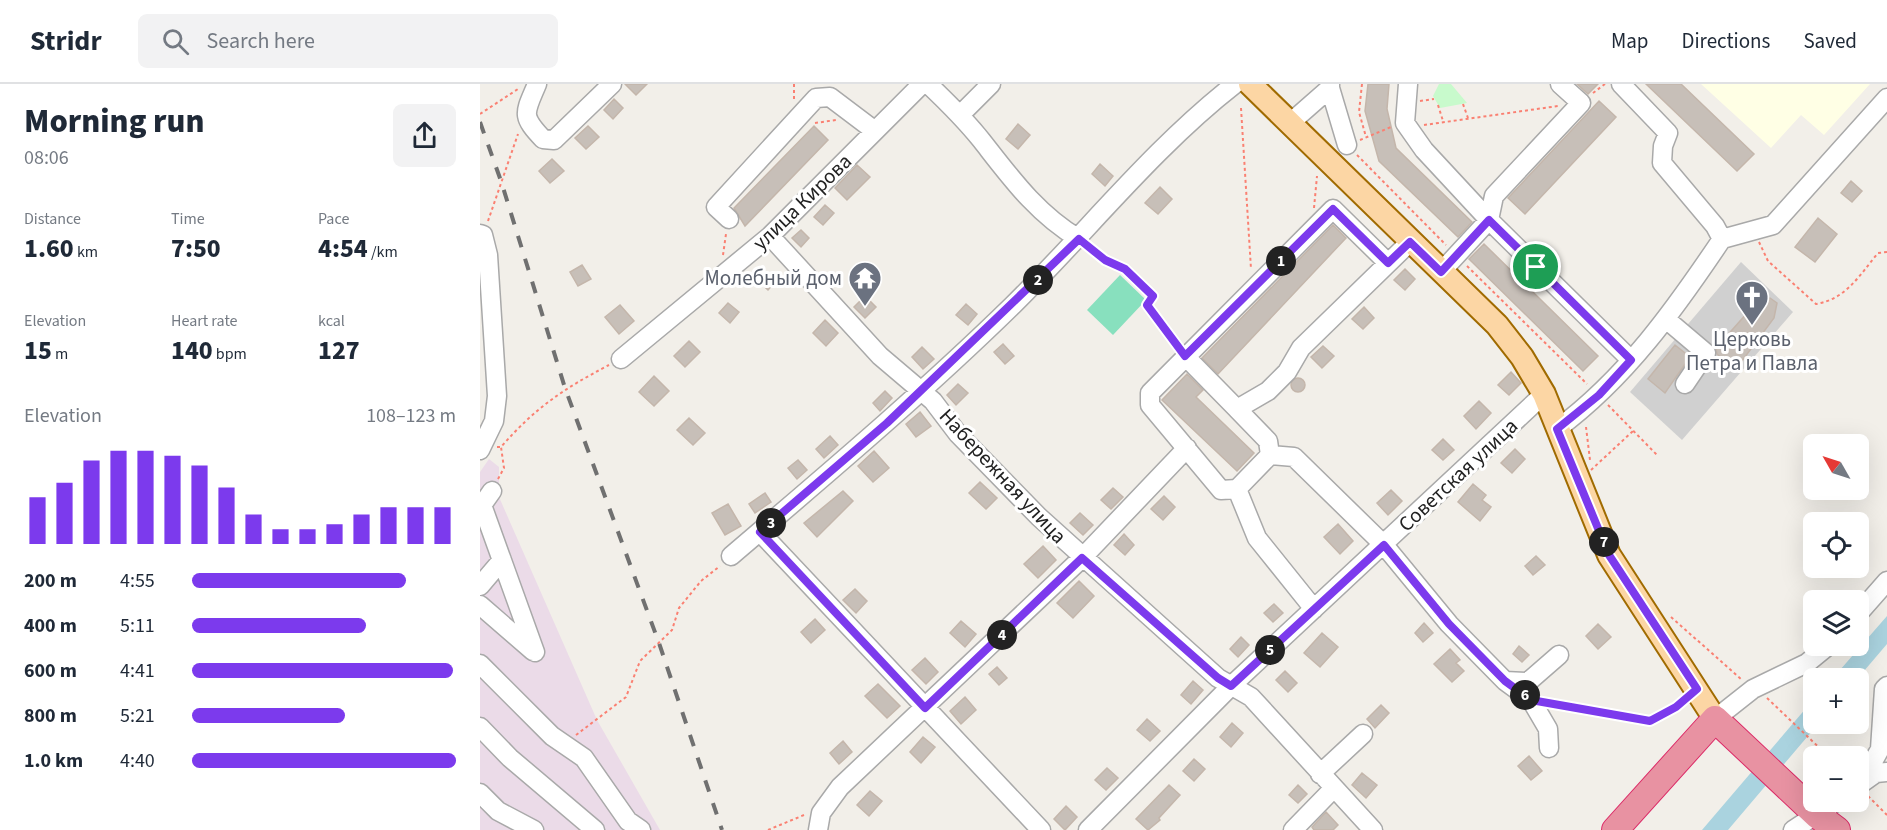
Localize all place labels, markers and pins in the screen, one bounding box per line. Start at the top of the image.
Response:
pin [1510,241,1561,292]
pin: 1 [1266,246,1296,276]
temple icon: Молебный дом [847,260,883,307]
place label: Молебный дом [704,263,842,293]
pin: 2 [1023,265,1053,295]
church icon: Церковь Петра и Павла [1734,279,1770,326]
place label: Церковь Петра и Павла [1686,324,1818,378]
pin: 3 [756,508,786,538]
pin: 7 [1589,527,1619,557]
pin: 4 [987,620,1017,650]
pin: 5 [1255,635,1285,665]
pin: 6 [1510,680,1540,710]

